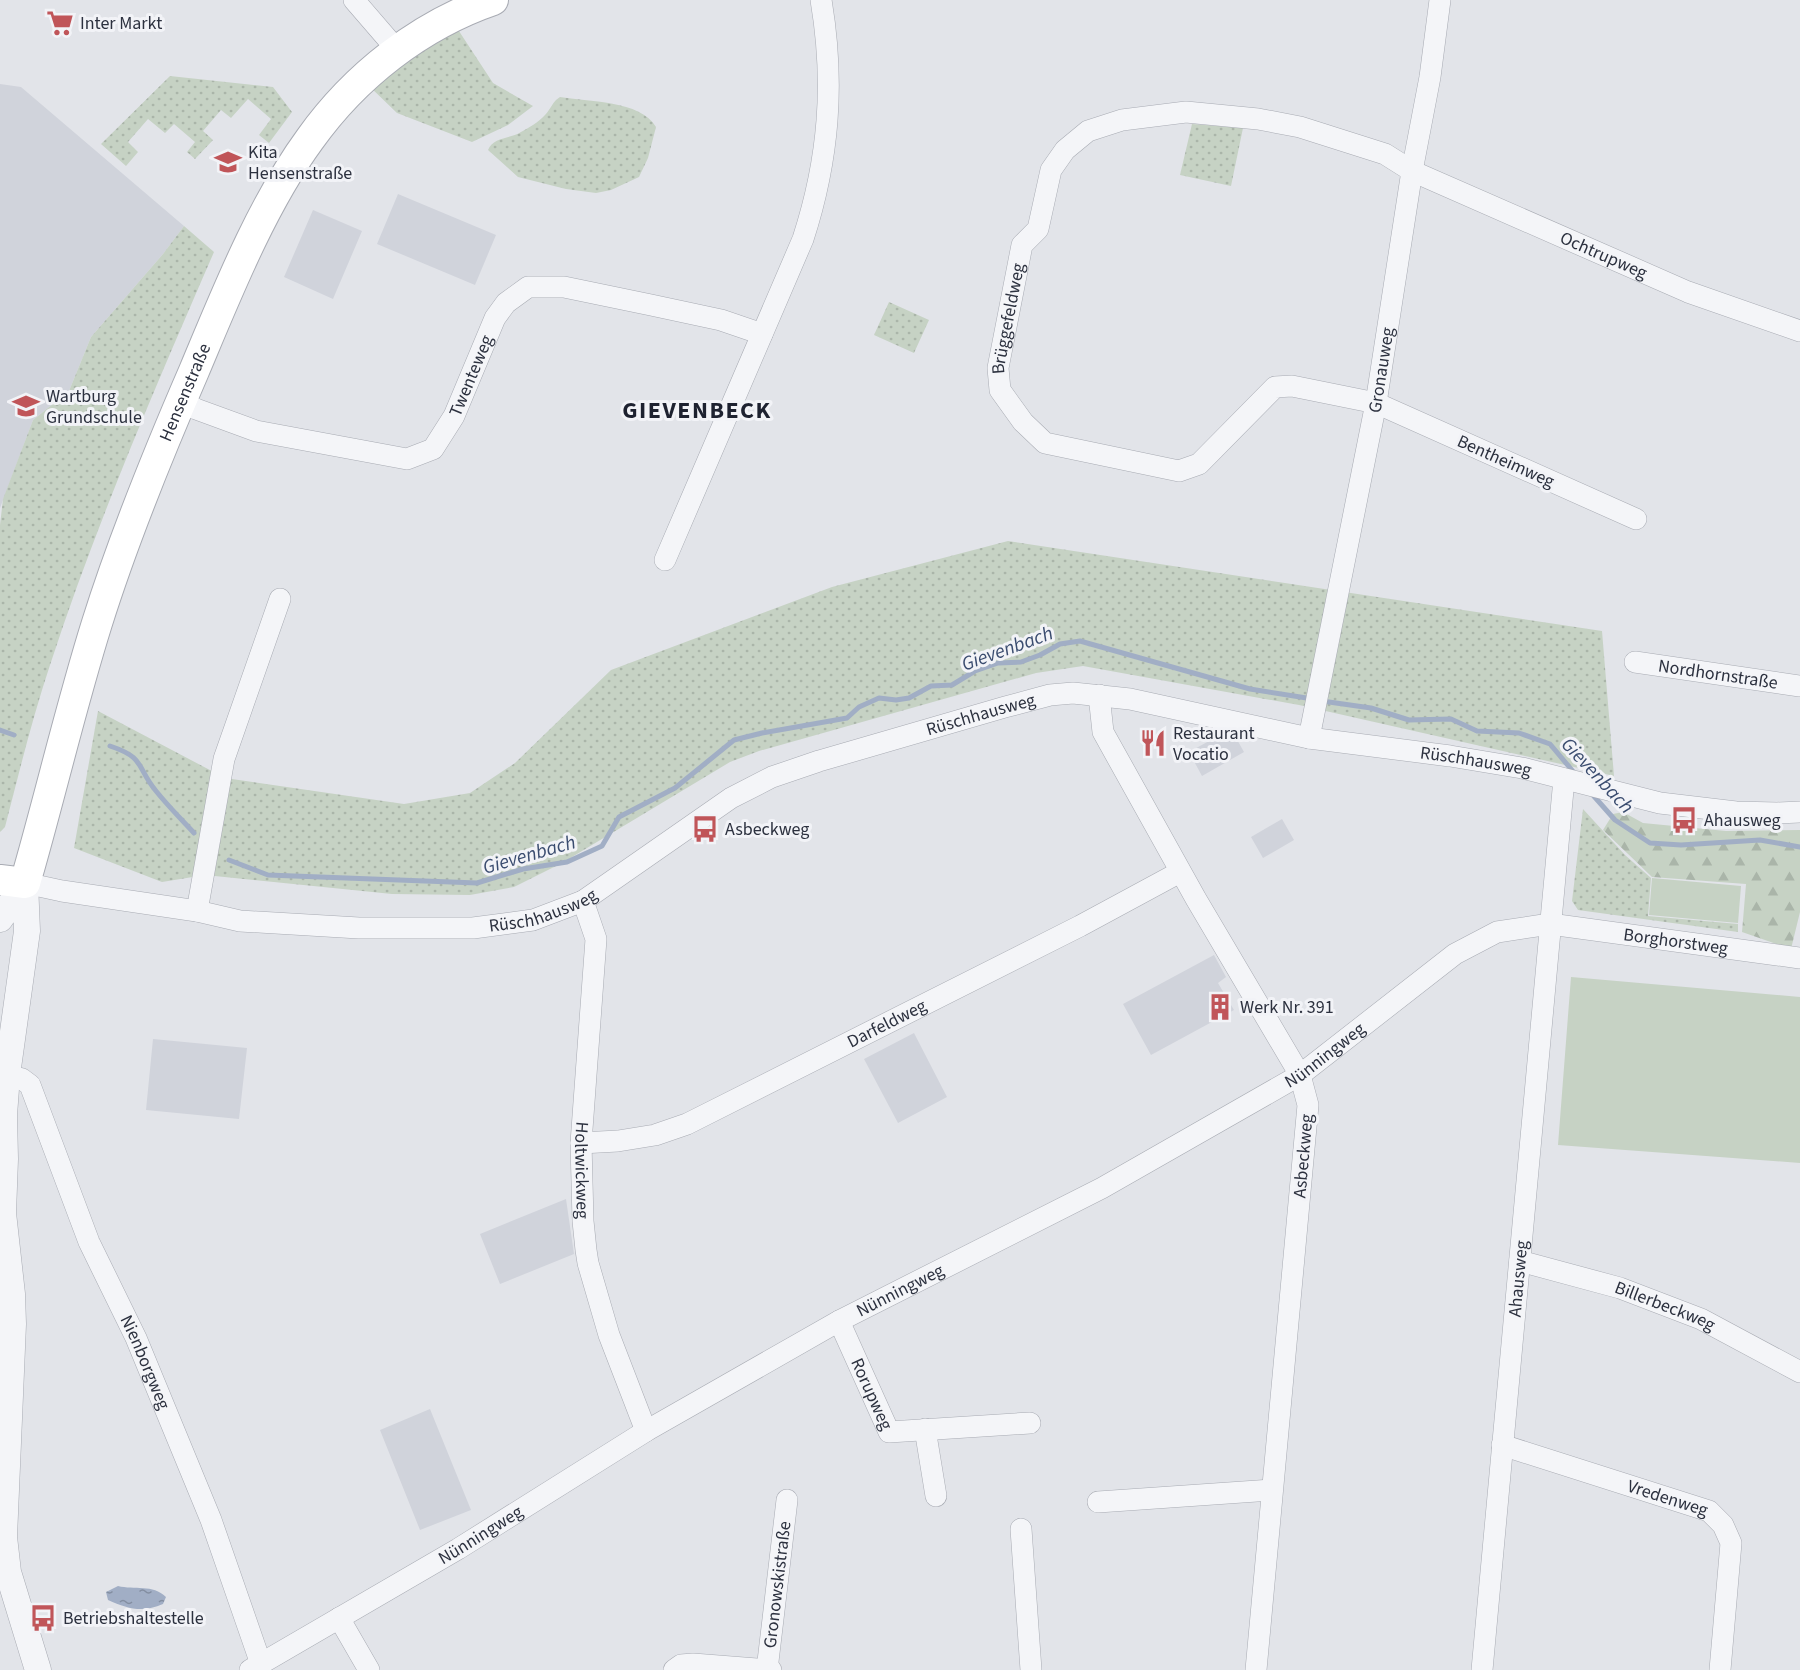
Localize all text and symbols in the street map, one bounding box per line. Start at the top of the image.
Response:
supermarket icon: Inter Markt [45,8,75,38]
place label: Inter Markt [80,11,162,36]
place label: Kita Hensenstraße [248,140,352,186]
school or university icon: Kita Hensenstraße [213,147,243,177]
street label: Ochtrupweg [1556,225,1651,286]
street label: Brüggefeldweg [986,261,1031,375]
street label: Gronauweg [1362,325,1401,415]
street label: Twenteweg [443,331,500,421]
street label: Hensenstraße [153,340,217,445]
place label: Wartburg Grundschule [46,384,142,430]
school or university icon: Wartburg Grundschule [11,391,41,421]
district label: GIEVENBECK [622,393,772,428]
street label: Bentheimweg [1453,429,1558,494]
water label: Gievenbach [958,619,1057,678]
street label: Nordhornstraße [1657,654,1780,696]
street label: Rüschhausweg [923,687,1038,742]
place label: Restaurant Vocatio [1173,721,1255,767]
restaurant icon: Restaurant Vocatio [1138,728,1168,758]
water label: Gievenbach [1554,731,1640,820]
street label: Rüschhausweg [1419,740,1534,783]
bus stop icon: Ahausweg [1669,805,1699,835]
place label: Ahausweg [1704,808,1781,833]
bus stop icon: Asbeckweg [690,814,720,844]
place label: Asbeckweg [725,817,809,842]
water label: Gievenbach [480,828,579,882]
street label: Rüschhausweg [487,883,602,939]
street label: Borghorstweg [1622,922,1730,961]
building icon: Werk Nr. 391 [1205,992,1235,1022]
street label: Darfeldweg [843,993,931,1054]
place label: Werk Nr. 391 [1240,995,1334,1020]
street label: Nünningweg [1280,1017,1370,1094]
street label: Asbeckweg [1287,1113,1320,1199]
street label: Holtwickweg [568,1121,595,1219]
street label: Ahausweg [1503,1239,1534,1318]
street label: Nünningweg [852,1258,948,1323]
street label: Billerbeckweg [1611,1275,1720,1337]
street label: Nienborgweg [114,1311,176,1413]
street label: Rorupweg [844,1354,899,1434]
street label: Vredenweg [1624,1474,1711,1523]
street label: Nünningweg [434,1500,528,1571]
street label: Gronowskistraße [758,1520,797,1650]
bus stop icon: Betriebshaltestelle [28,1603,58,1633]
place label: Betriebshaltestelle [63,1606,204,1631]

